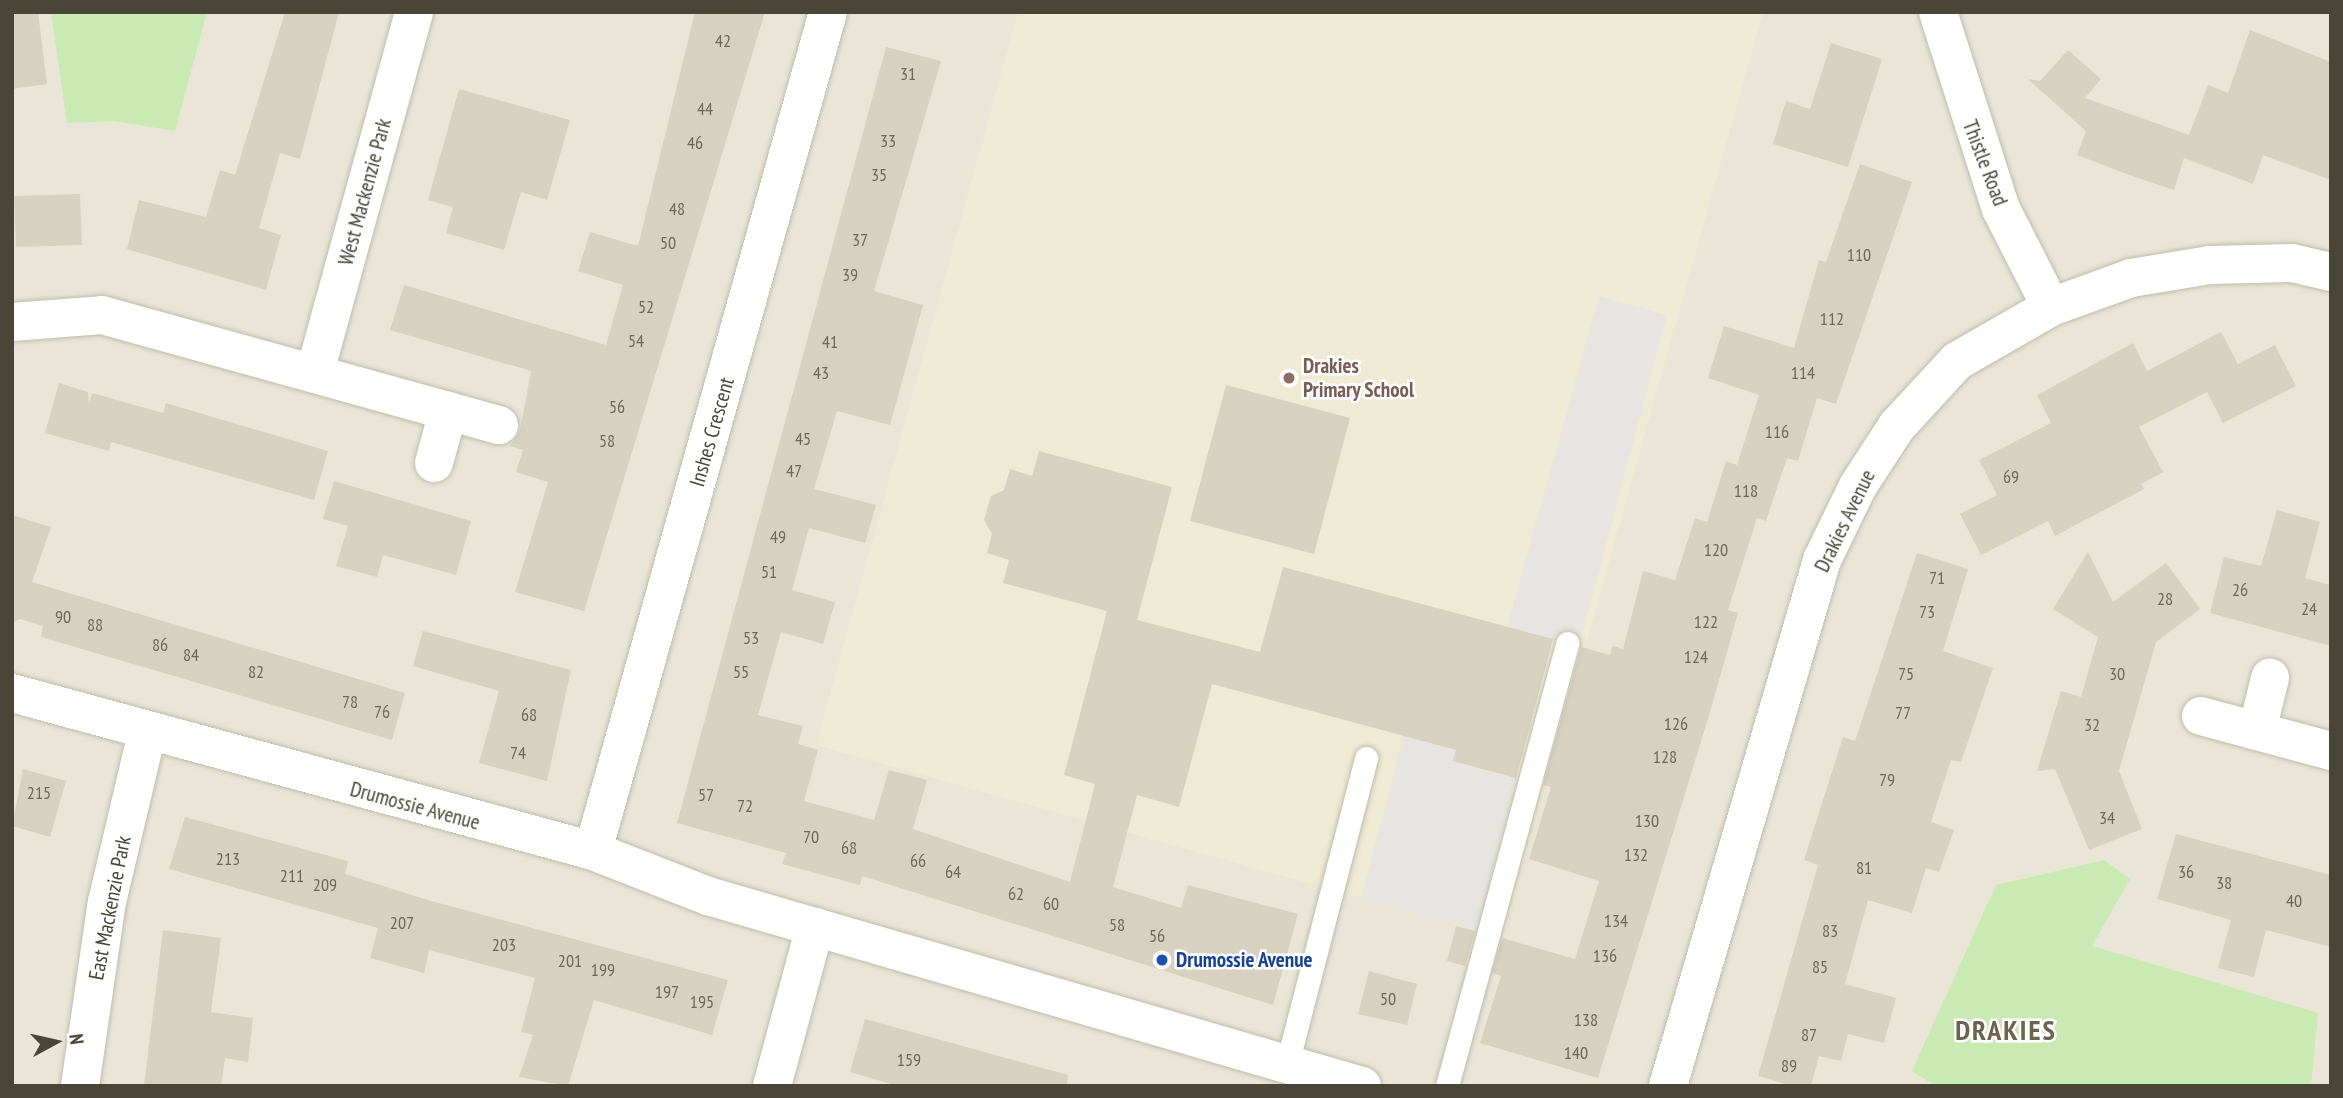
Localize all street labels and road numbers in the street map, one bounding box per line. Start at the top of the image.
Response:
street label: West Mackenzie Park [333,116,397,268]
street label: Thistle Road [1957,117,2013,209]
street label: Inshes Crescent [684,375,740,489]
street label: Drakies Avenue [1809,465,1881,577]
street label: Drumossie Avenue [347,777,483,835]
street label: East Mackenzie Park [84,834,136,982]

